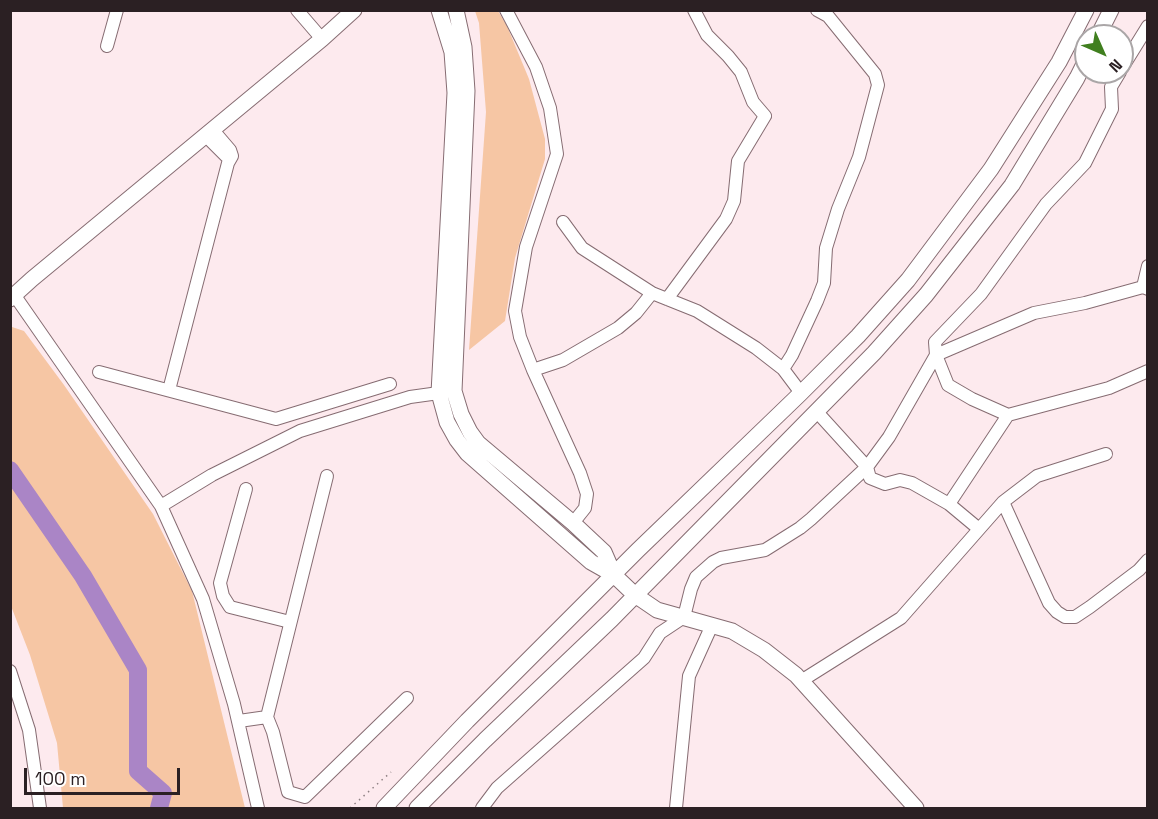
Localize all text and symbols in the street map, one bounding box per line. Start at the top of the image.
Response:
north arrow [1074,24,1134,84]
text: N [1104,54,1127,77]
scale bar [27,756,183,794]
text: 100 m [35,767,86,790]

